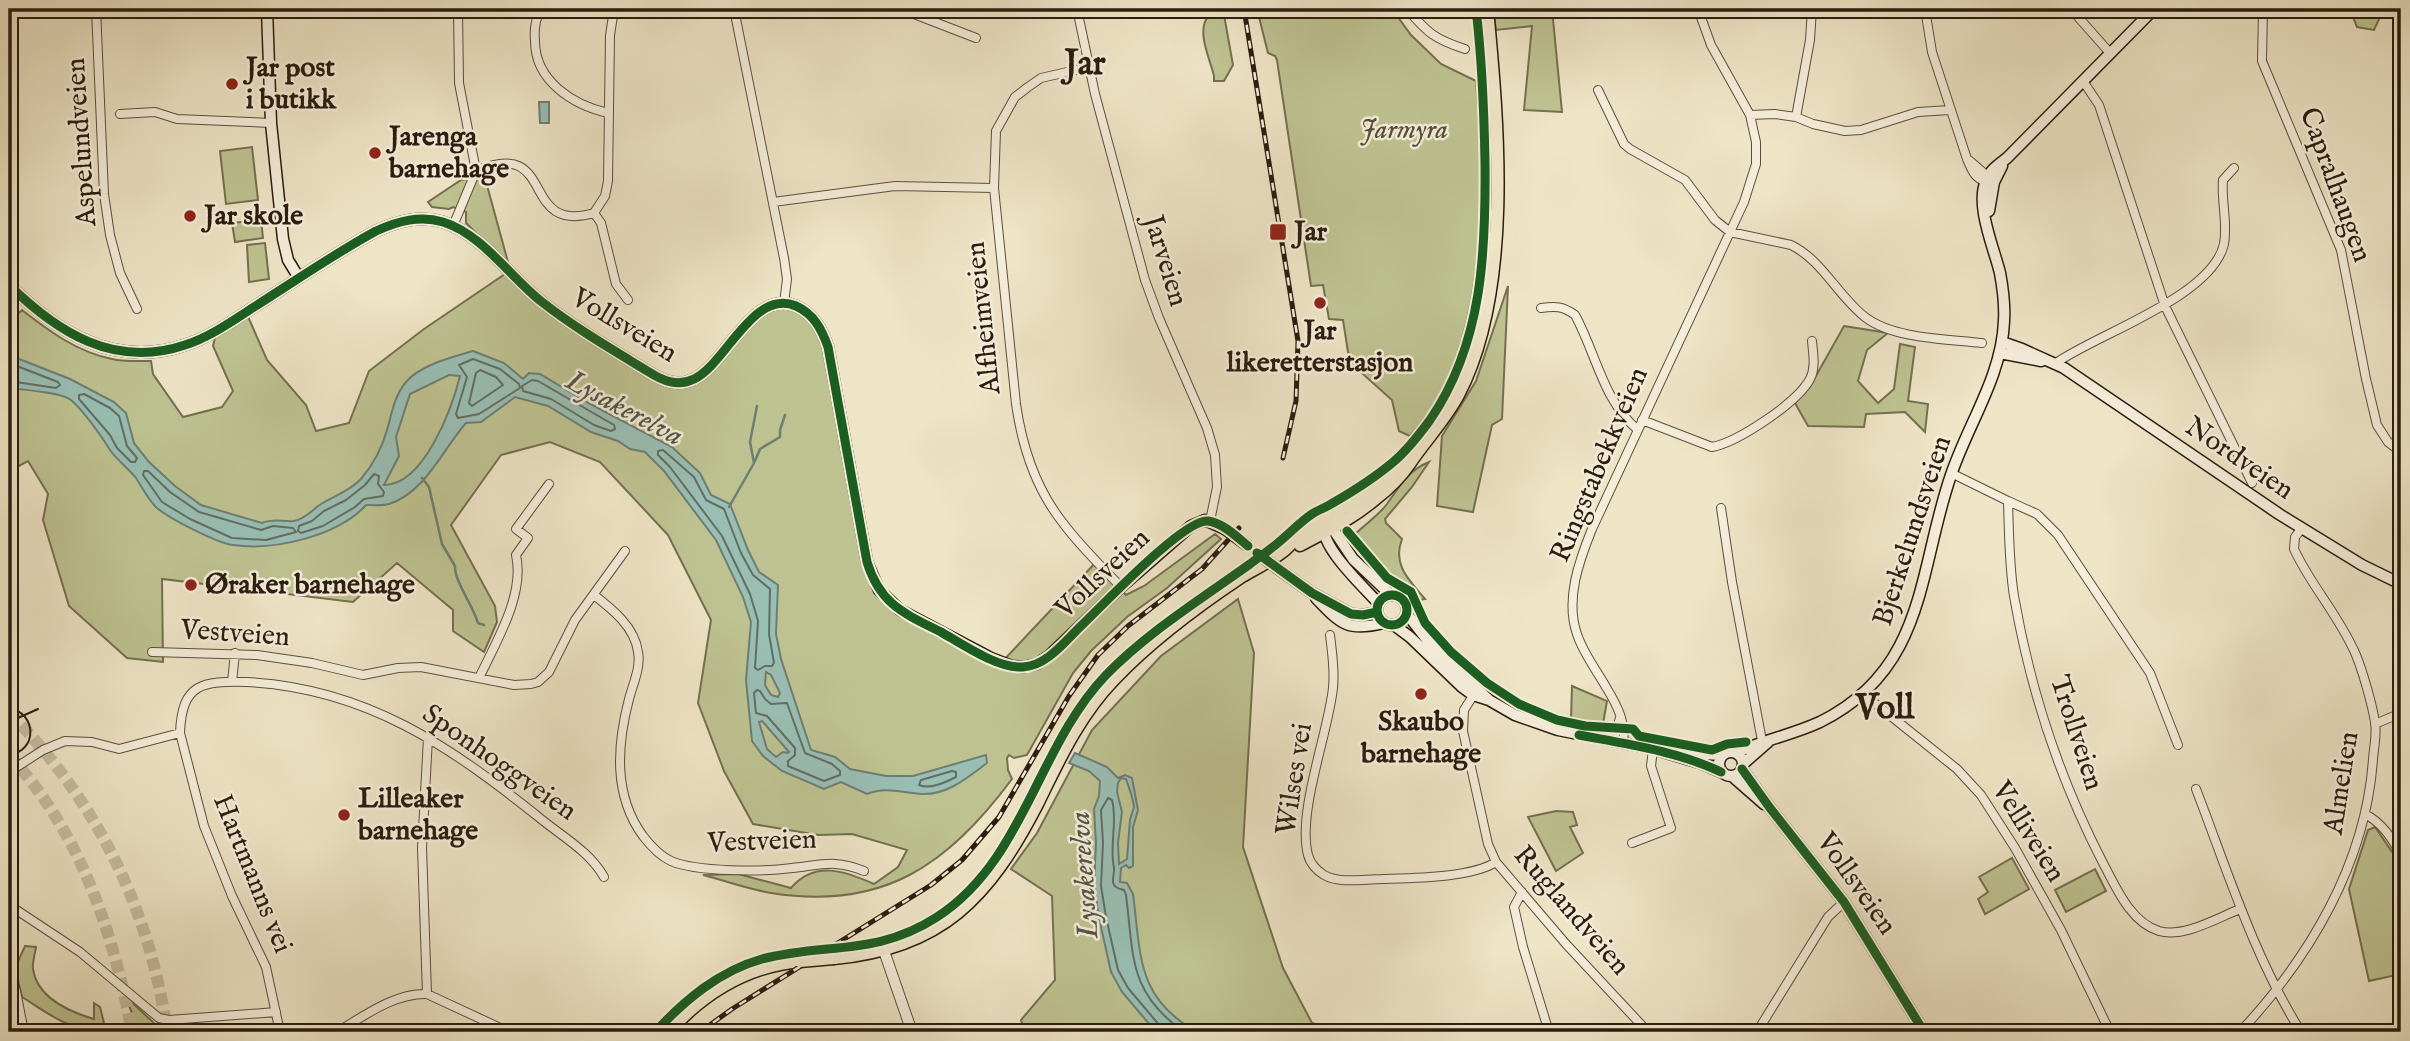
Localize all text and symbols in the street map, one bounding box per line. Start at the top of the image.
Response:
district label: Jar [1060,42,1106,87]
place label: Jar post i butikk [242,51,337,118]
street label: Aspelundveien [59,57,105,228]
marker: Jar post i butikk [224,76,240,92]
street label: Capralhaugen [2291,103,2379,267]
park label: Jarmyra [1360,113,1448,148]
place label: Jarenga barnehage [385,120,509,187]
marker: Jarenga barnehage [367,145,383,161]
place label: Jar skole [200,199,303,234]
marker: Jar skole [182,208,198,224]
street label: Jarveien [1134,208,1195,311]
place label: Jar [1290,215,1328,250]
marker: Jar [1268,222,1288,242]
street label: Alfheimveien [959,240,1010,397]
street label: Vollsveien [564,280,683,371]
marker: Jar likeretterstasjon [1312,295,1328,311]
place label: Jar likeretterstasjon [1226,314,1413,381]
water label: Lysakerelva [558,362,689,456]
street label: Ringstabekkveien [1543,362,1657,568]
street label: Nordveien [2178,410,2300,508]
street label: Bjerkelundsveien [1866,431,1960,630]
street label: Vollsveien [1047,521,1158,627]
place label: Øraker barnehage [205,568,415,603]
marker: Øraker barnehage [183,577,199,593]
street label: Vestveien [178,613,291,655]
street label: Trollveien [2041,671,2111,795]
marker: Skaubo barnehage [1413,686,1429,702]
district label: Voll [1855,686,1916,731]
street label: Sponhoggveien [415,697,583,829]
place label: Skaubo barnehage [1360,705,1481,772]
street label: Wilses vei [1269,720,1321,838]
street label: Almelien [2316,729,2367,838]
street label: Velliveien [1983,774,2073,889]
place label: Lilleaker barnehage [357,782,478,849]
street label: Hartmanns vei [204,789,300,959]
marker: Lilleaker barnehage [336,807,352,823]
water label: Lysakerelva [1062,810,1108,941]
street label: Vestveien [706,823,817,861]
street label: Vollsveien [1807,825,1904,942]
street label: Ruglandveien [1505,839,1637,983]

